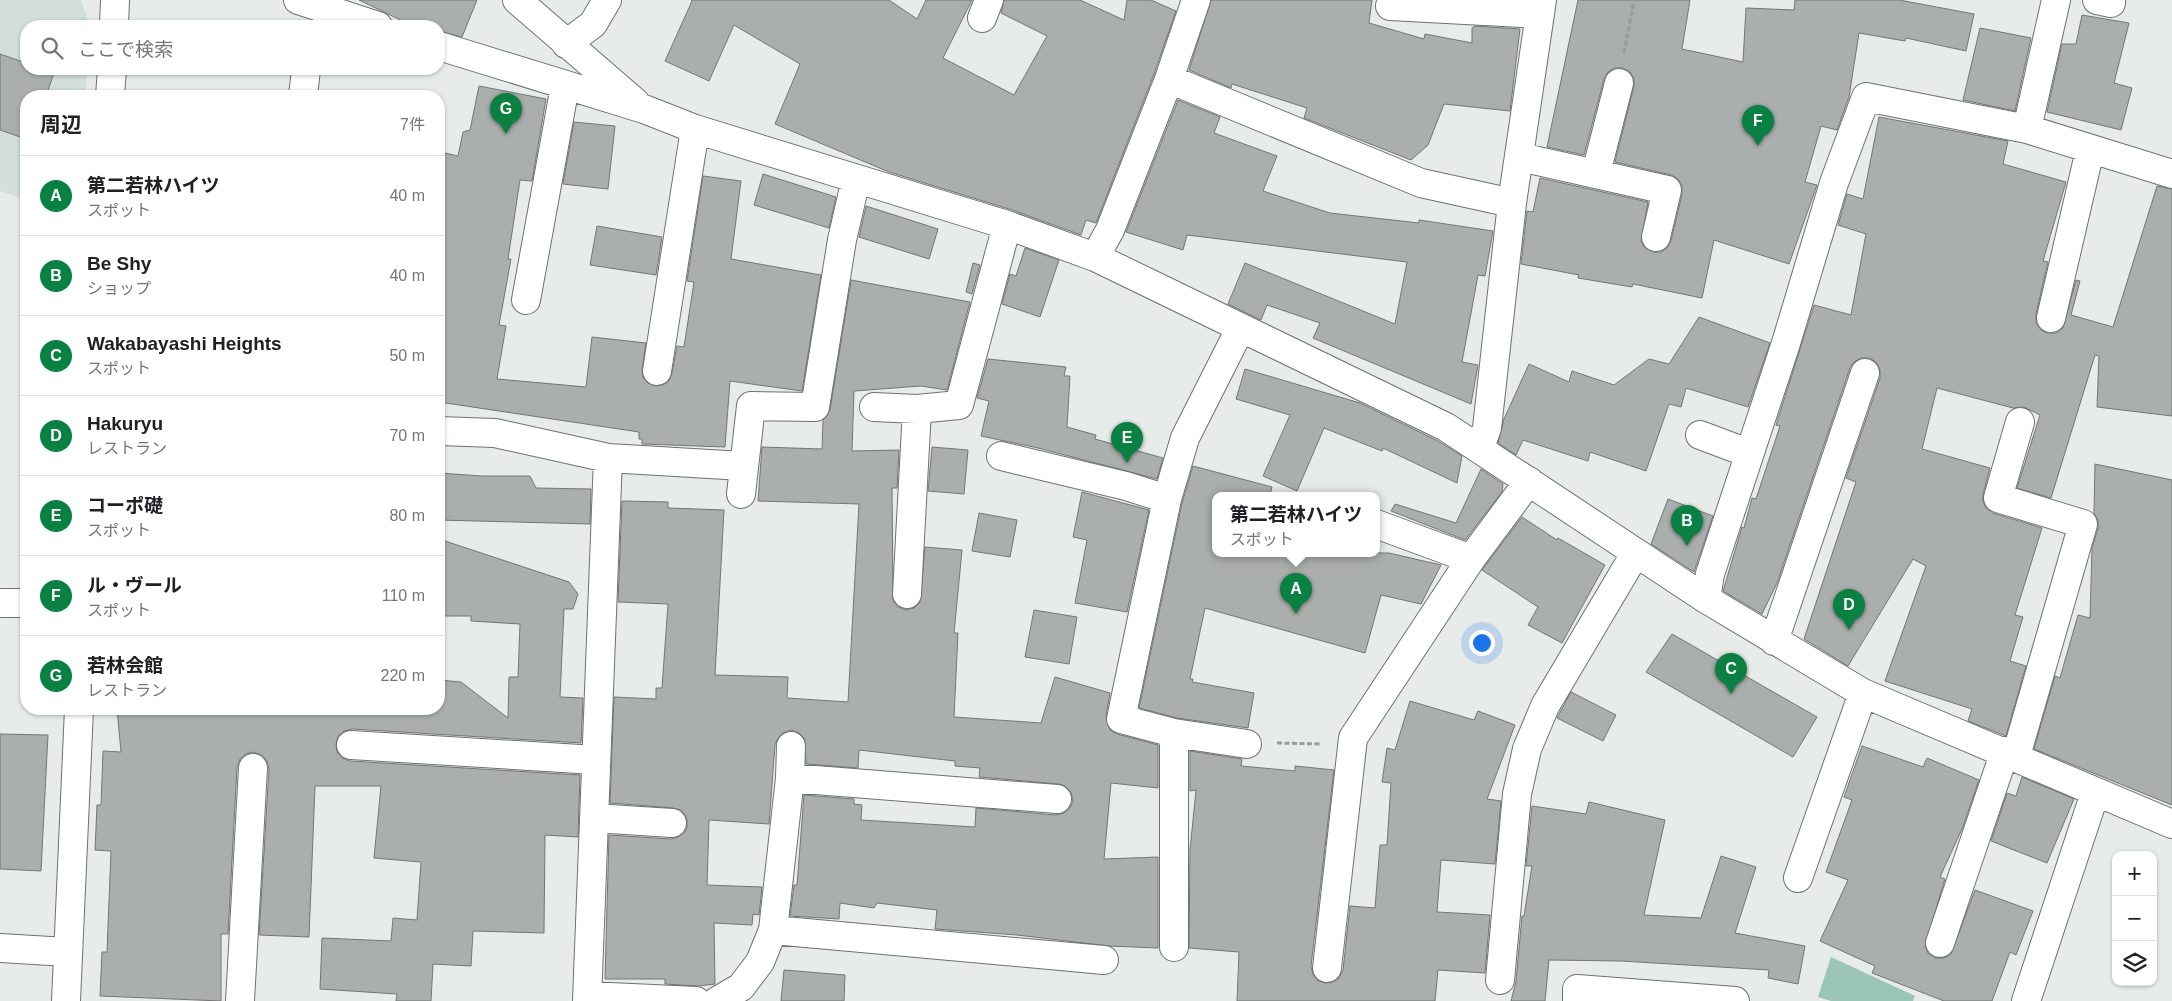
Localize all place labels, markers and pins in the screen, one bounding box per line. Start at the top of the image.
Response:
pin: G [490,93,522,134]
pin: F [1742,105,1774,146]
pin: E [1111,422,1143,463]
pin: B [1671,505,1703,546]
pin: A [1280,573,1312,614]
pin: D [1833,589,1865,630]
pin: C [1715,653,1747,694]

